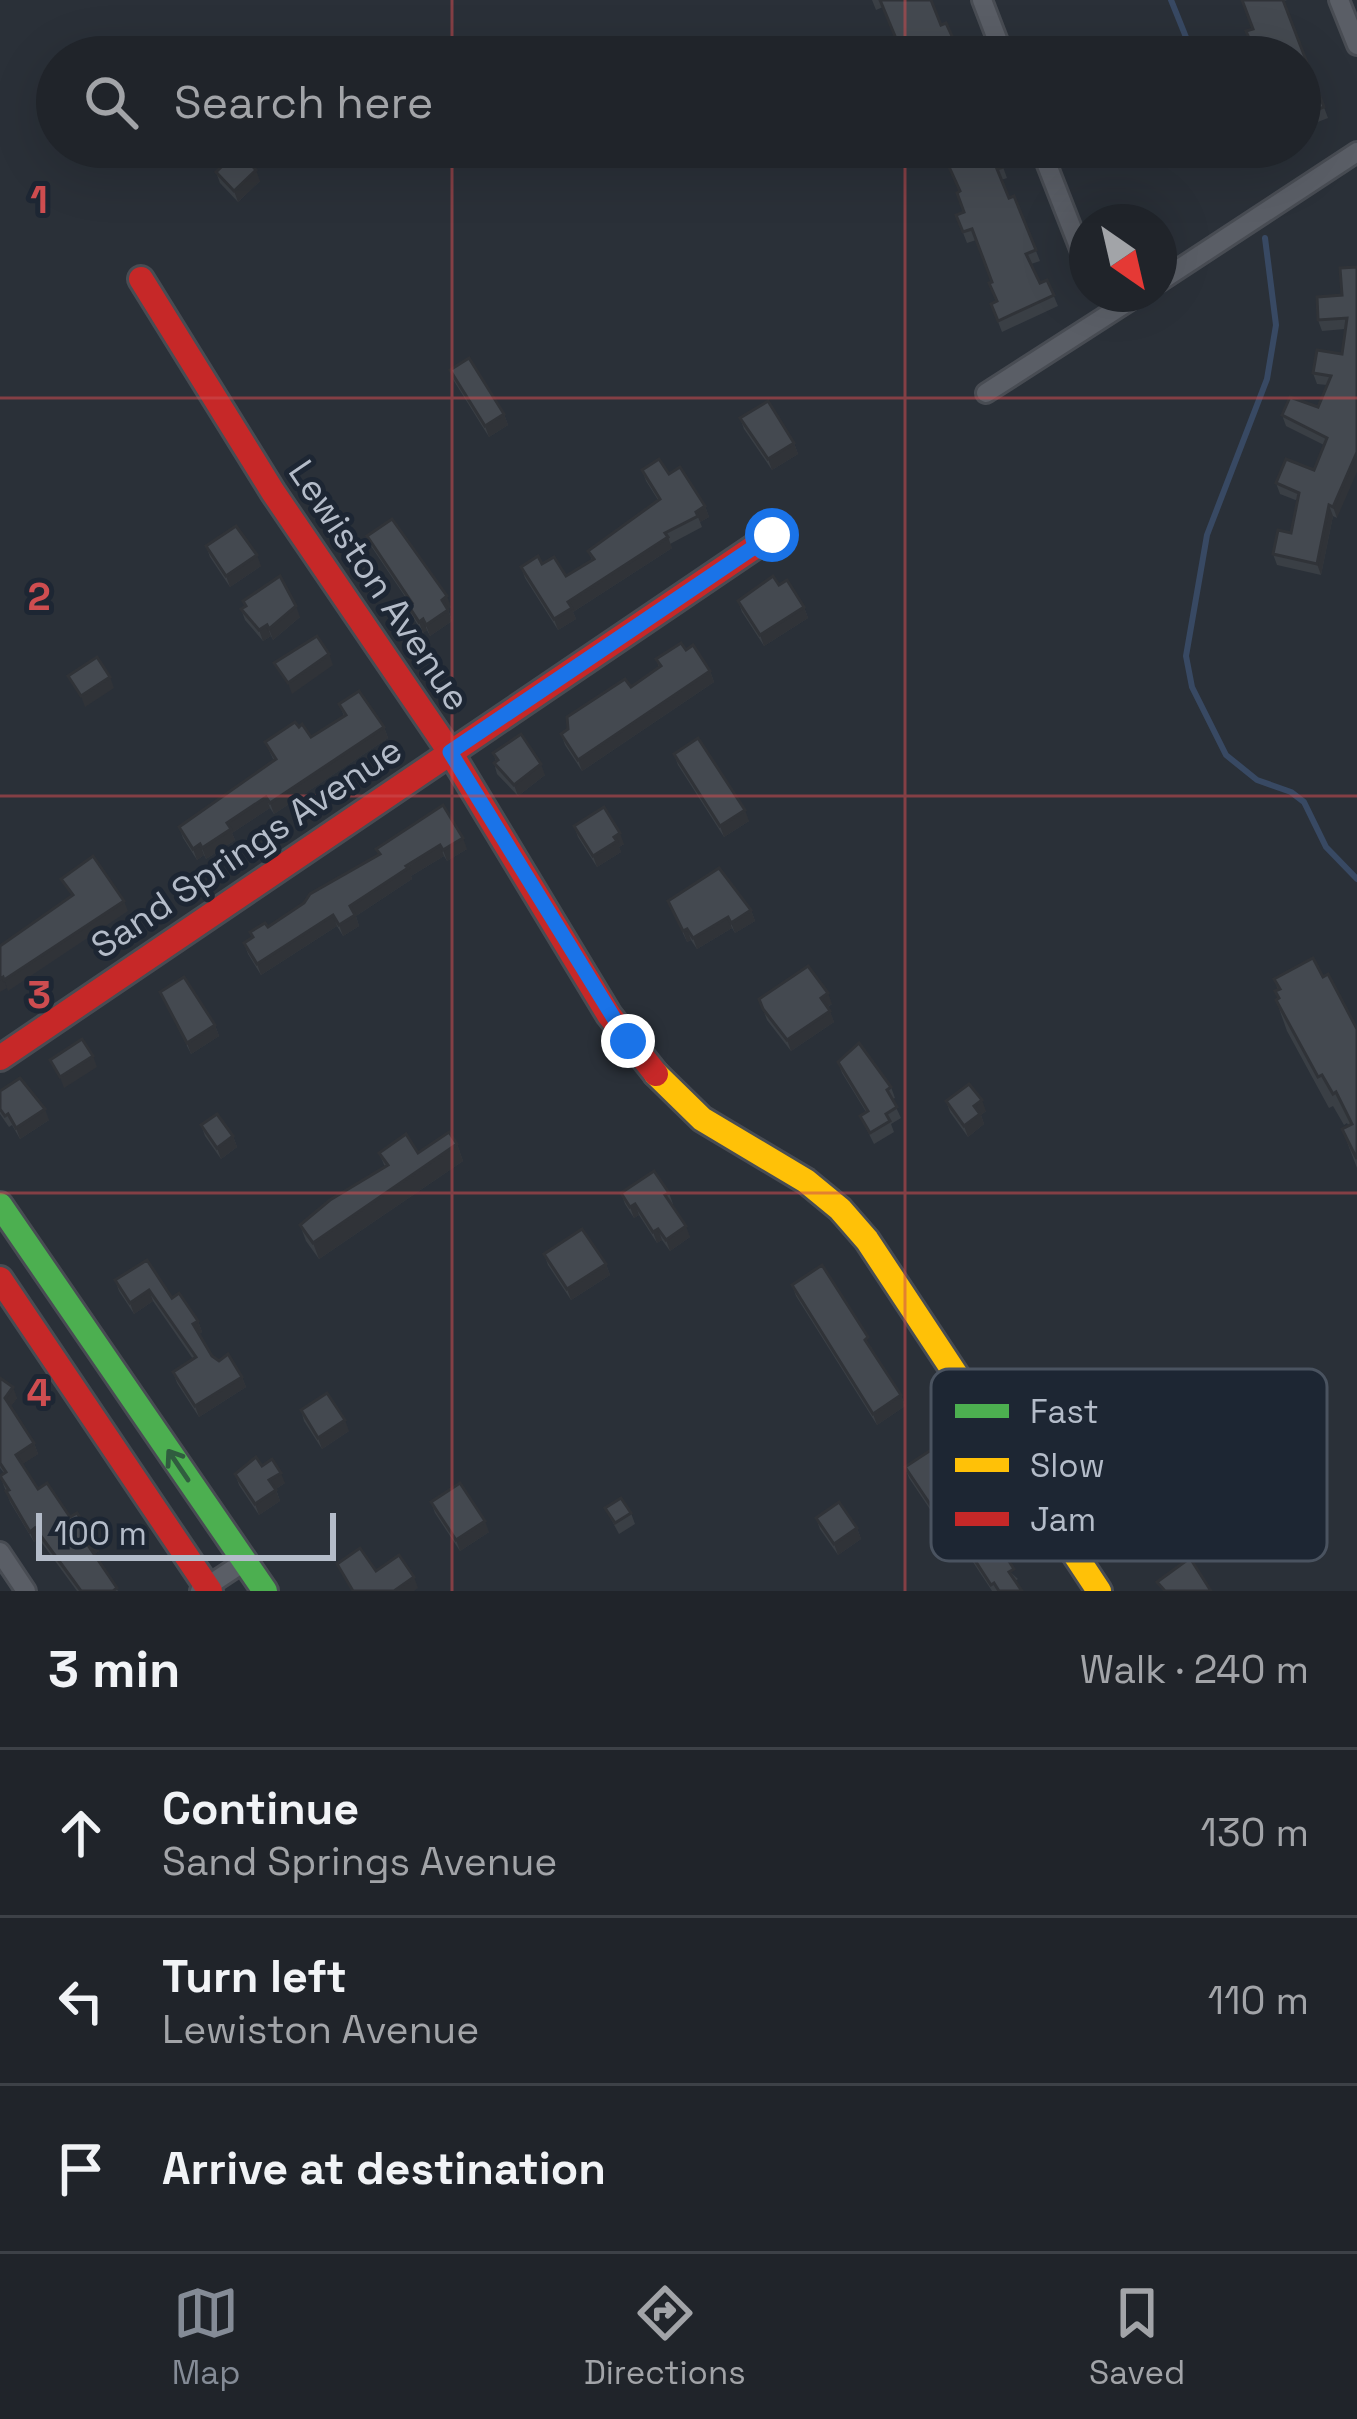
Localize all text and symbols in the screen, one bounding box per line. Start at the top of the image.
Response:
search box [36,36,1321,168]
icon: search [78,69,144,135]
text: Search here [174,74,433,131]
text: 1 [30,175,48,224]
north arrow [1069,204,1177,312]
street label: Lewiston Avenue [278,451,480,720]
route start [745,508,799,562]
text: 2 [27,572,51,621]
street label: Sand Springs Avenue [82,727,411,969]
text: 3 [27,970,51,1019]
route end [601,1014,655,1068]
text: 4 [27,1368,51,1417]
legend [931,1369,1327,1561]
text: Fast [1030,1391,1099,1433]
text: Slow [1030,1445,1105,1487]
one-way arrow [166,1449,191,1483]
text: Jam [1030,1499,1096,1541]
scale bar [36,1507,336,1560]
text: 100 m [54,1513,147,1555]
text: 3 min [48,1637,181,1702]
text: Walk · 240 m [1080,1645,1309,1694]
text: Continue [162,1780,359,1837]
icon: ahead [48,1800,114,1866]
text: 130 m [1201,1808,1309,1857]
text: Sand Springs Avenue [162,1837,557,1886]
text: Turn left [162,1948,347,2005]
icon: left [48,1968,114,2034]
text: 110 m [1208,1976,1309,2025]
text: Lewiston Avenue [162,2005,479,2054]
icon: arrive [48,2136,114,2202]
text: Arrive at destination [162,2140,606,2197]
tab: Map [172,2280,240,2394]
tab: Directions [584,2280,746,2394]
tab: Saved [1089,2280,1185,2394]

